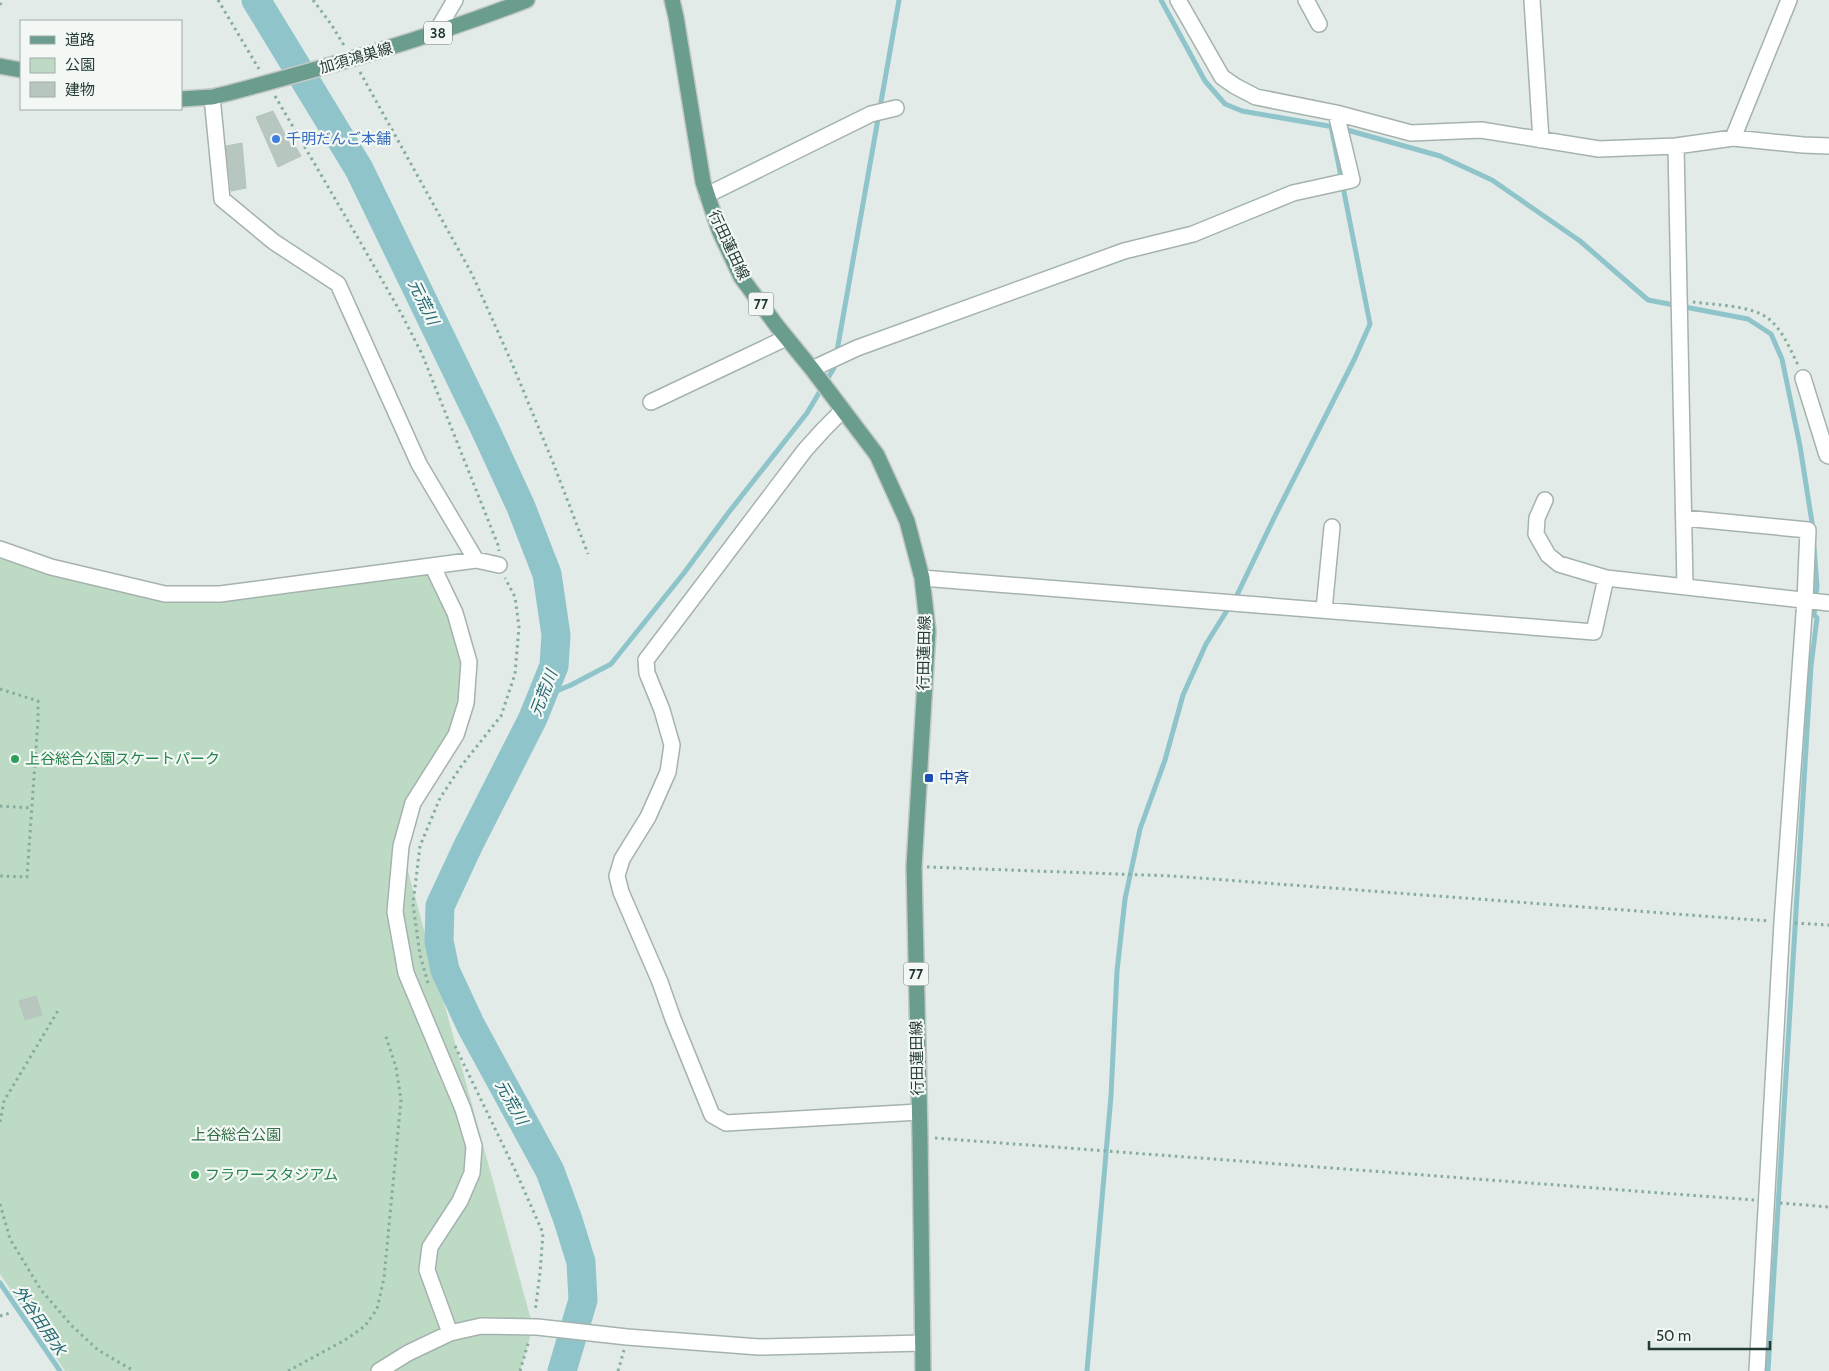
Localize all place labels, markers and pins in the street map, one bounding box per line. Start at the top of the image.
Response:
place label: 千明だんご本舗 [286,130,391,148]
marker: 千明だんご本舗 [270,133,282,145]
place label: 上谷総合公園スケートパーク [25,750,220,768]
marker: 上谷総合公園スケートパーク [9,753,21,765]
place label: 中斉 [939,769,969,787]
marker: 中斉 [923,772,935,784]
place label: フラワースタジアム [205,1166,338,1184]
marker: フラワースタジアム [189,1169,201,1181]

